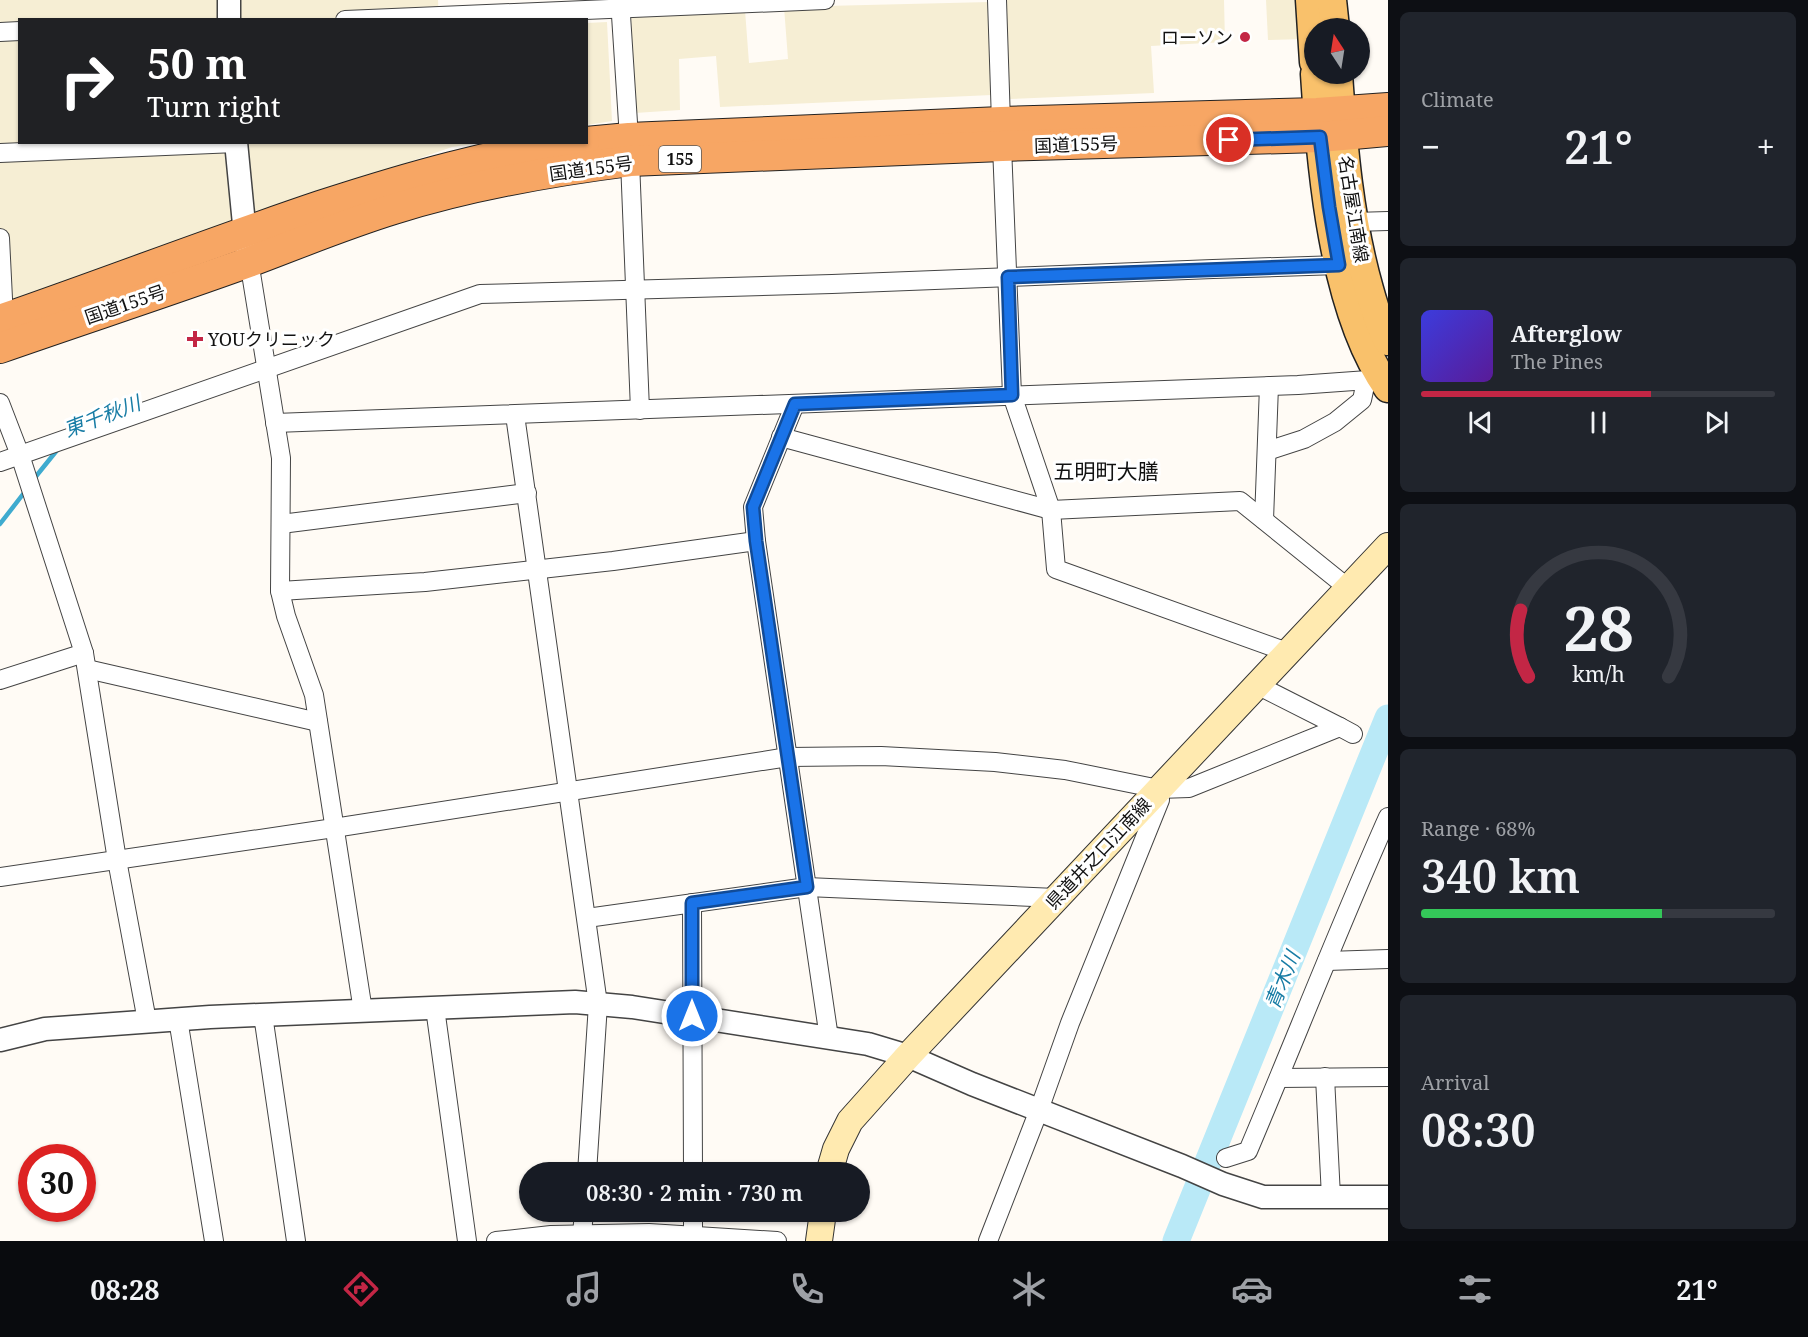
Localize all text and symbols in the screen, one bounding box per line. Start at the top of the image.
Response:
north arrow [1304,18,1370,84]
map controls [1304,18,1370,84]
place label: ローソン [1161,25,1233,49]
marker: ローソン [1238,30,1252,44]
text: 50 m [147,34,247,91]
icon: right [48,42,126,120]
text: Climate [1421,86,1494,113]
text: Turn right [147,88,280,125]
pin [1203,114,1254,165]
text: 21° [1564,116,1633,177]
icon: arrive [1212,123,1245,156]
text: − [1421,124,1440,169]
text: + [1757,124,1775,169]
street label: 国道155号 [1034,131,1118,157]
road number: 155 [659,146,701,172]
street label: 国道155号 [548,150,634,186]
street label: 名古屋江南線 [1334,154,1374,264]
street label: 国道155号 [81,279,169,329]
text: Afterglow [1511,318,1622,348]
place label: YOUクリニック [207,327,335,351]
marker: YOUクリニック [186,330,204,348]
text: The Pines [1511,348,1603,375]
water label: 東千秋川 [60,388,146,443]
icon: previous [1464,406,1497,439]
icon: pause [1582,406,1615,439]
icon: next [1700,406,1733,439]
district label: 五明町大膳 [1054,457,1159,485]
text: 28 [1563,585,1633,670]
text: km/h [1572,660,1625,689]
street label: 県道井之口江南線 [1040,792,1156,914]
text: Range · 68% [1421,815,1535,842]
text: 340 km [1421,845,1580,906]
water label: 青木川 [1258,945,1307,1013]
position arrow [660,984,724,1048]
text: Arrival [1421,1069,1489,1096]
text: 08:30 [1421,1099,1536,1160]
speed limit sign: 30 [18,1144,96,1222]
text: 08:30 · 2 min · 730 m [586,1177,803,1207]
icon: directions [340,1268,382,1310]
icon: music [563,1268,605,1310]
icon: phone [786,1268,828,1310]
icon: climate [1008,1268,1050,1310]
icon: car [1231,1268,1273,1310]
icon: filters [1454,1268,1496,1310]
text: 08:28 [90,1271,160,1308]
text: 21° [1676,1271,1718,1308]

